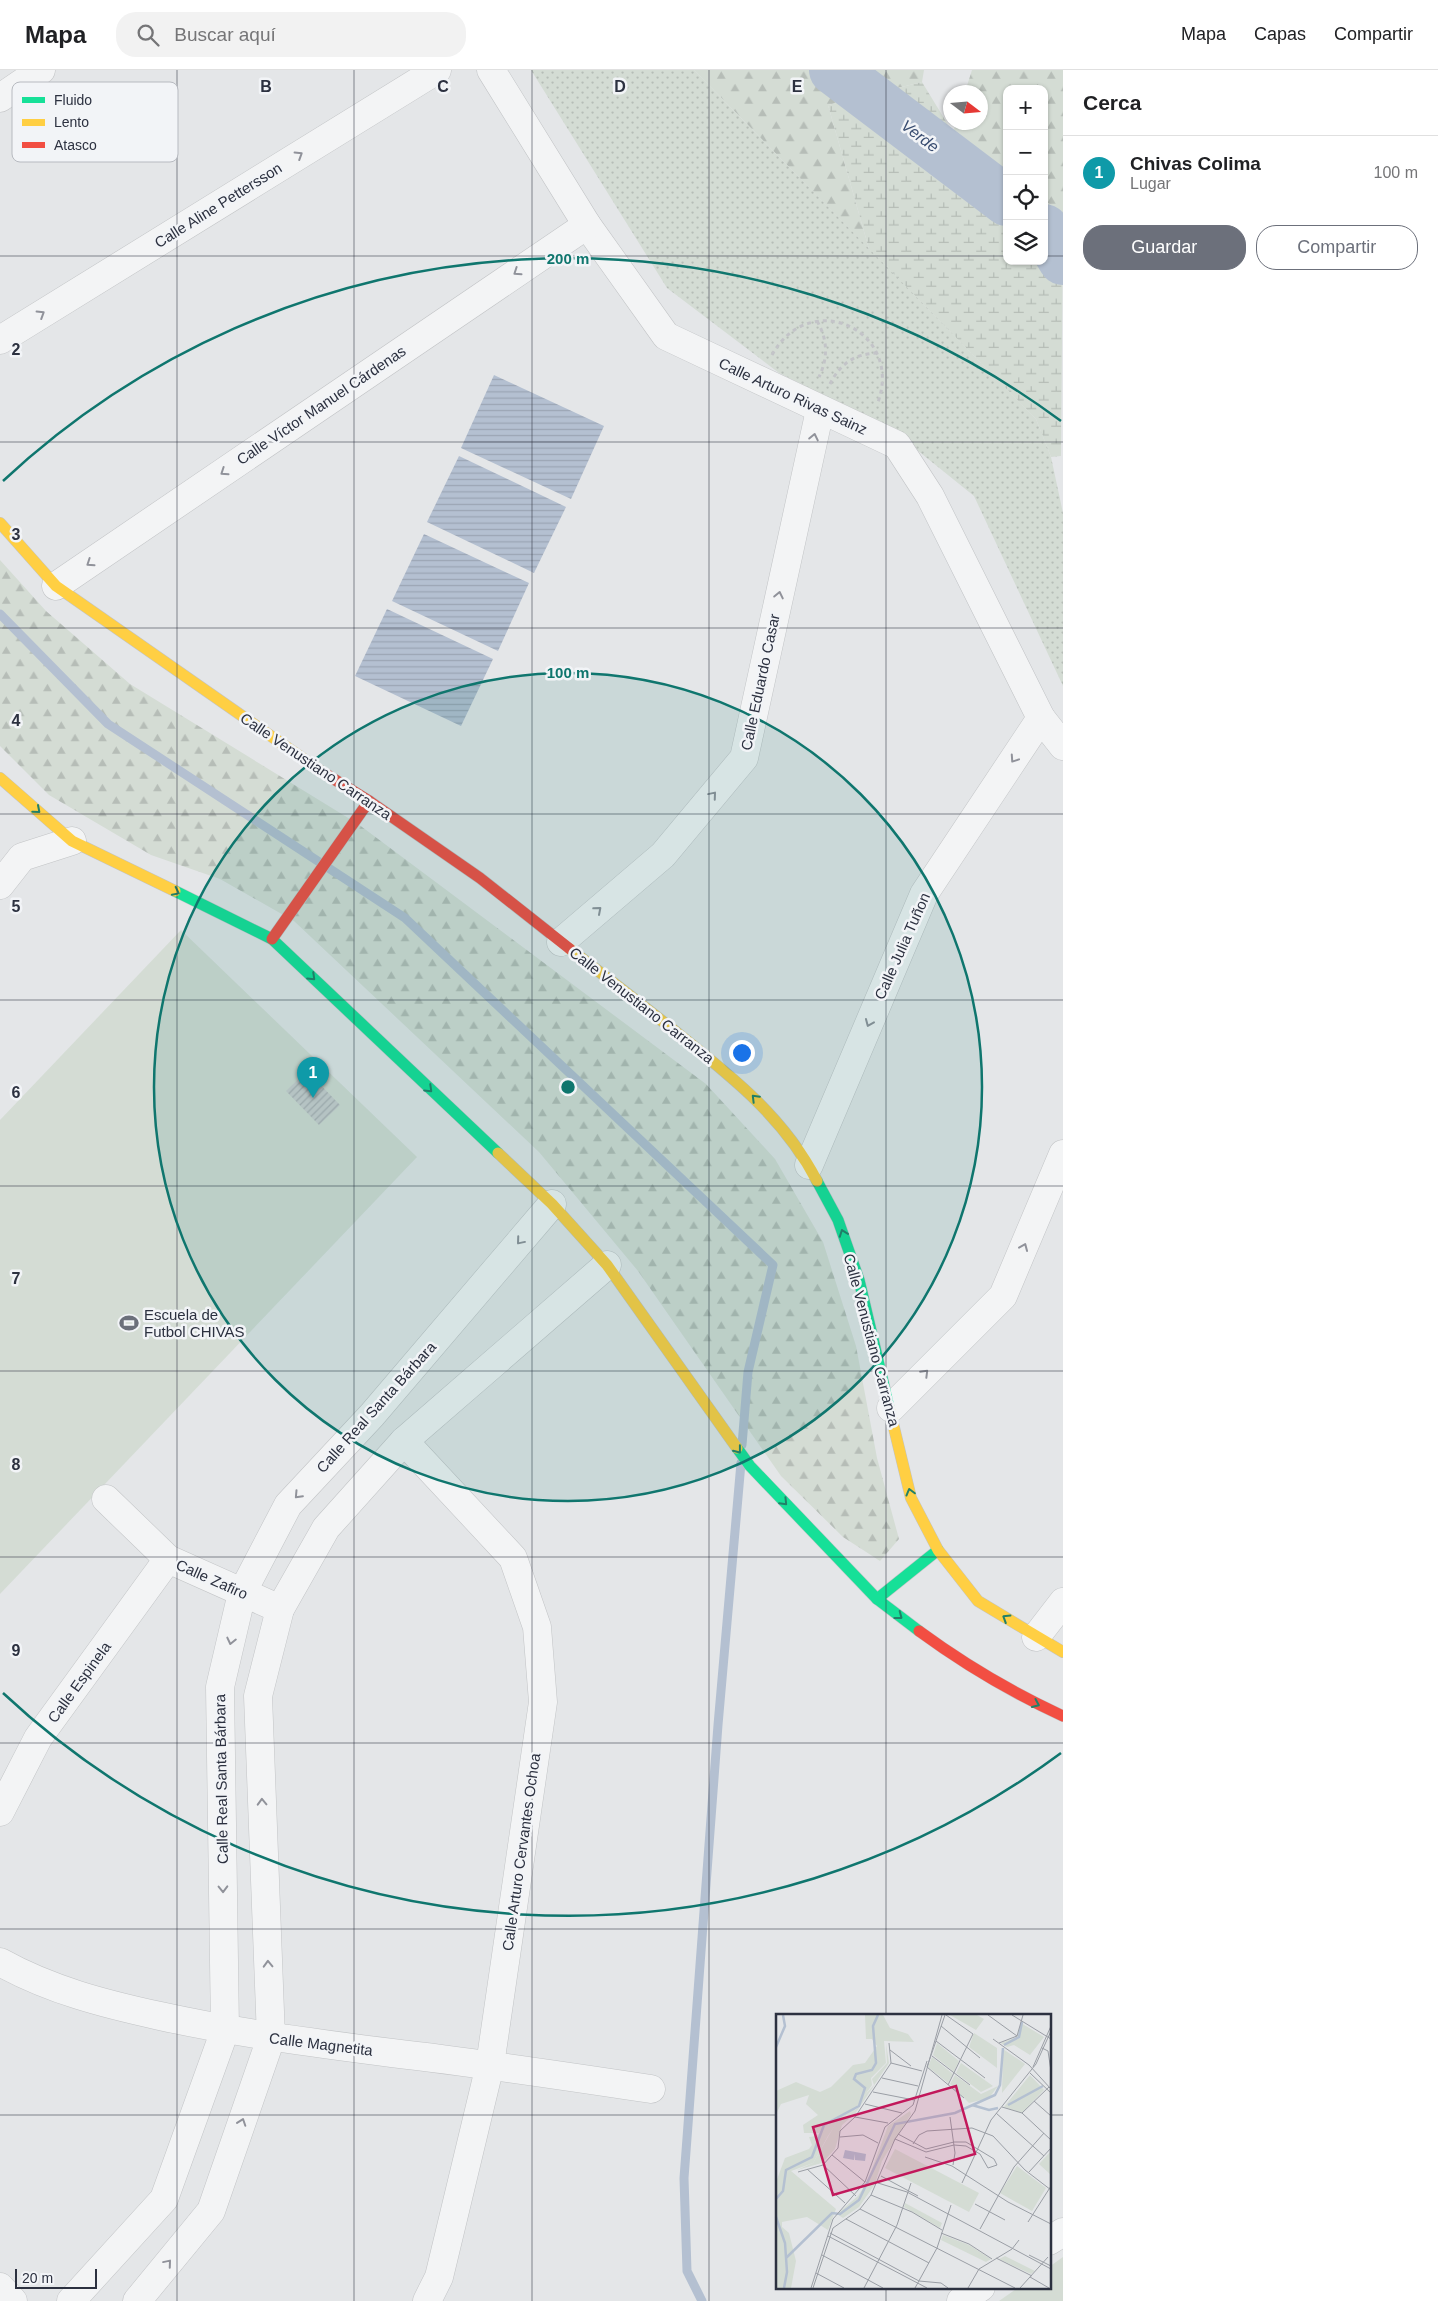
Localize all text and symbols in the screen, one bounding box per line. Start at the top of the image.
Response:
search box [116,12,466,57]
text: Mapa [25,21,86,48]
icon: search [134,21,162,49]
text: Buscar aquí [174,24,276,45]
text: Mapa [1181,24,1226,44]
text: Capas [1254,24,1306,44]
text: Compartir [1334,24,1413,44]
text: B [260,78,272,95]
text: C [437,78,449,95]
text: D [614,78,626,95]
text: E [792,78,803,95]
legend [12,82,178,162]
north arrow [943,85,988,130]
map controls [1003,85,1048,265]
button: + [1003,85,1048,130]
text: Cerca [1083,91,1141,114]
text: Fluido [54,92,92,108]
text: Lento [54,114,89,130]
water label: Verde [898,117,942,156]
button: − [1003,130,1048,175]
text: Atasco [54,137,97,153]
one-way arrow [293,152,302,161]
text: Chivas Colima [1130,153,1261,174]
street label: Calle Aline Pettersson [151,159,285,251]
text: 1 [1095,164,1103,181]
text: 100 m [1374,164,1418,181]
button: locate [1003,175,1048,220]
text: Lugar [1130,175,1171,192]
button: layers [1003,220,1048,265]
button: Guardar [1083,225,1246,270]
button: Compartir [1256,225,1418,270]
text: 200 m [547,250,589,267]
one-way arrow [514,266,523,275]
one-way arrow [36,310,45,320]
text: 2 [12,341,21,358]
street label: Calle Víctor Manuel Cárdenas [233,342,409,468]
street label: Calle Arturo Rivas Sainz [716,354,870,438]
one-way arrow [808,432,819,441]
one-way arrow [220,466,230,475]
text: 3 [12,526,21,543]
one-way arrow [86,557,96,566]
one-way arrow [773,591,784,600]
street label: Calle Eduardo Casar [737,612,783,752]
text: 100 m [547,664,589,681]
street label: Calle Venustiano Carranza [237,709,395,823]
text: 4 [12,712,21,729]
one-way arrow [1011,753,1020,763]
one-way arrow [707,792,716,801]
one-way arrow [31,804,40,813]
one-way arrow [171,886,180,896]
street label: Calle Julia Tuñon [871,890,933,1002]
text: 5 [12,898,21,915]
one-way arrow [593,907,602,916]
street label: Calle Venustiano Carranza [566,943,718,1067]
one-way arrow [306,971,315,980]
one-way arrow [865,1018,876,1027]
your location [729,1040,755,1066]
pin: 1 [297,1057,329,1098]
centre of rings [559,1078,577,1096]
one-way arrow [424,1083,433,1092]
text: 6 [12,1084,21,1101]
one-way arrow [752,1095,761,1104]
one-way arrow [839,1230,849,1238]
one-way arrow [517,1236,526,1245]
one-way arrow [1018,1244,1028,1252]
street label: Calle Venustiano Carranza [841,1252,903,1429]
text: 7 [12,1270,21,1287]
place label: Escuela de Futbol CHIVAS [144,1306,245,1340]
sports icon: Escuela de Futbol CHIVAS [118,1312,140,1334]
street label: Calle Real Santa Bárbara [313,1338,440,1476]
one-way arrow [919,1370,928,1379]
one-way arrow [732,1444,740,1453]
text: 8 [12,1456,21,1473]
one-way arrow [905,1487,916,1496]
one-way arrow [295,1489,304,1498]
one-way arrow [778,1496,787,1505]
street label: Calle Zafiro [174,1556,250,1602]
one-way arrow [893,1610,902,1618]
one-way arrow [1003,1615,1012,1625]
one-way arrow [226,1636,237,1645]
street label: Calle Espinela [44,1638,114,1726]
text: 9 [12,1642,21,1659]
street label: Calle Real Santa Bárbara [211,1693,231,1864]
one-way arrow [1030,1698,1039,1708]
street label: Calle Arturo Cervantes Ochoa [499,1752,543,1952]
one-way arrow [257,1797,267,1805]
one-way arrow [218,1886,228,1894]
one-way arrow [263,1960,273,1968]
inset map [776,2014,1050,2288]
street label: Calle Magnetita [268,2029,374,2059]
one-way arrow [236,2118,246,2126]
one-way arrow [162,2260,171,2269]
scale bar [15,2266,98,2289]
text: 20 m [22,2270,53,2286]

